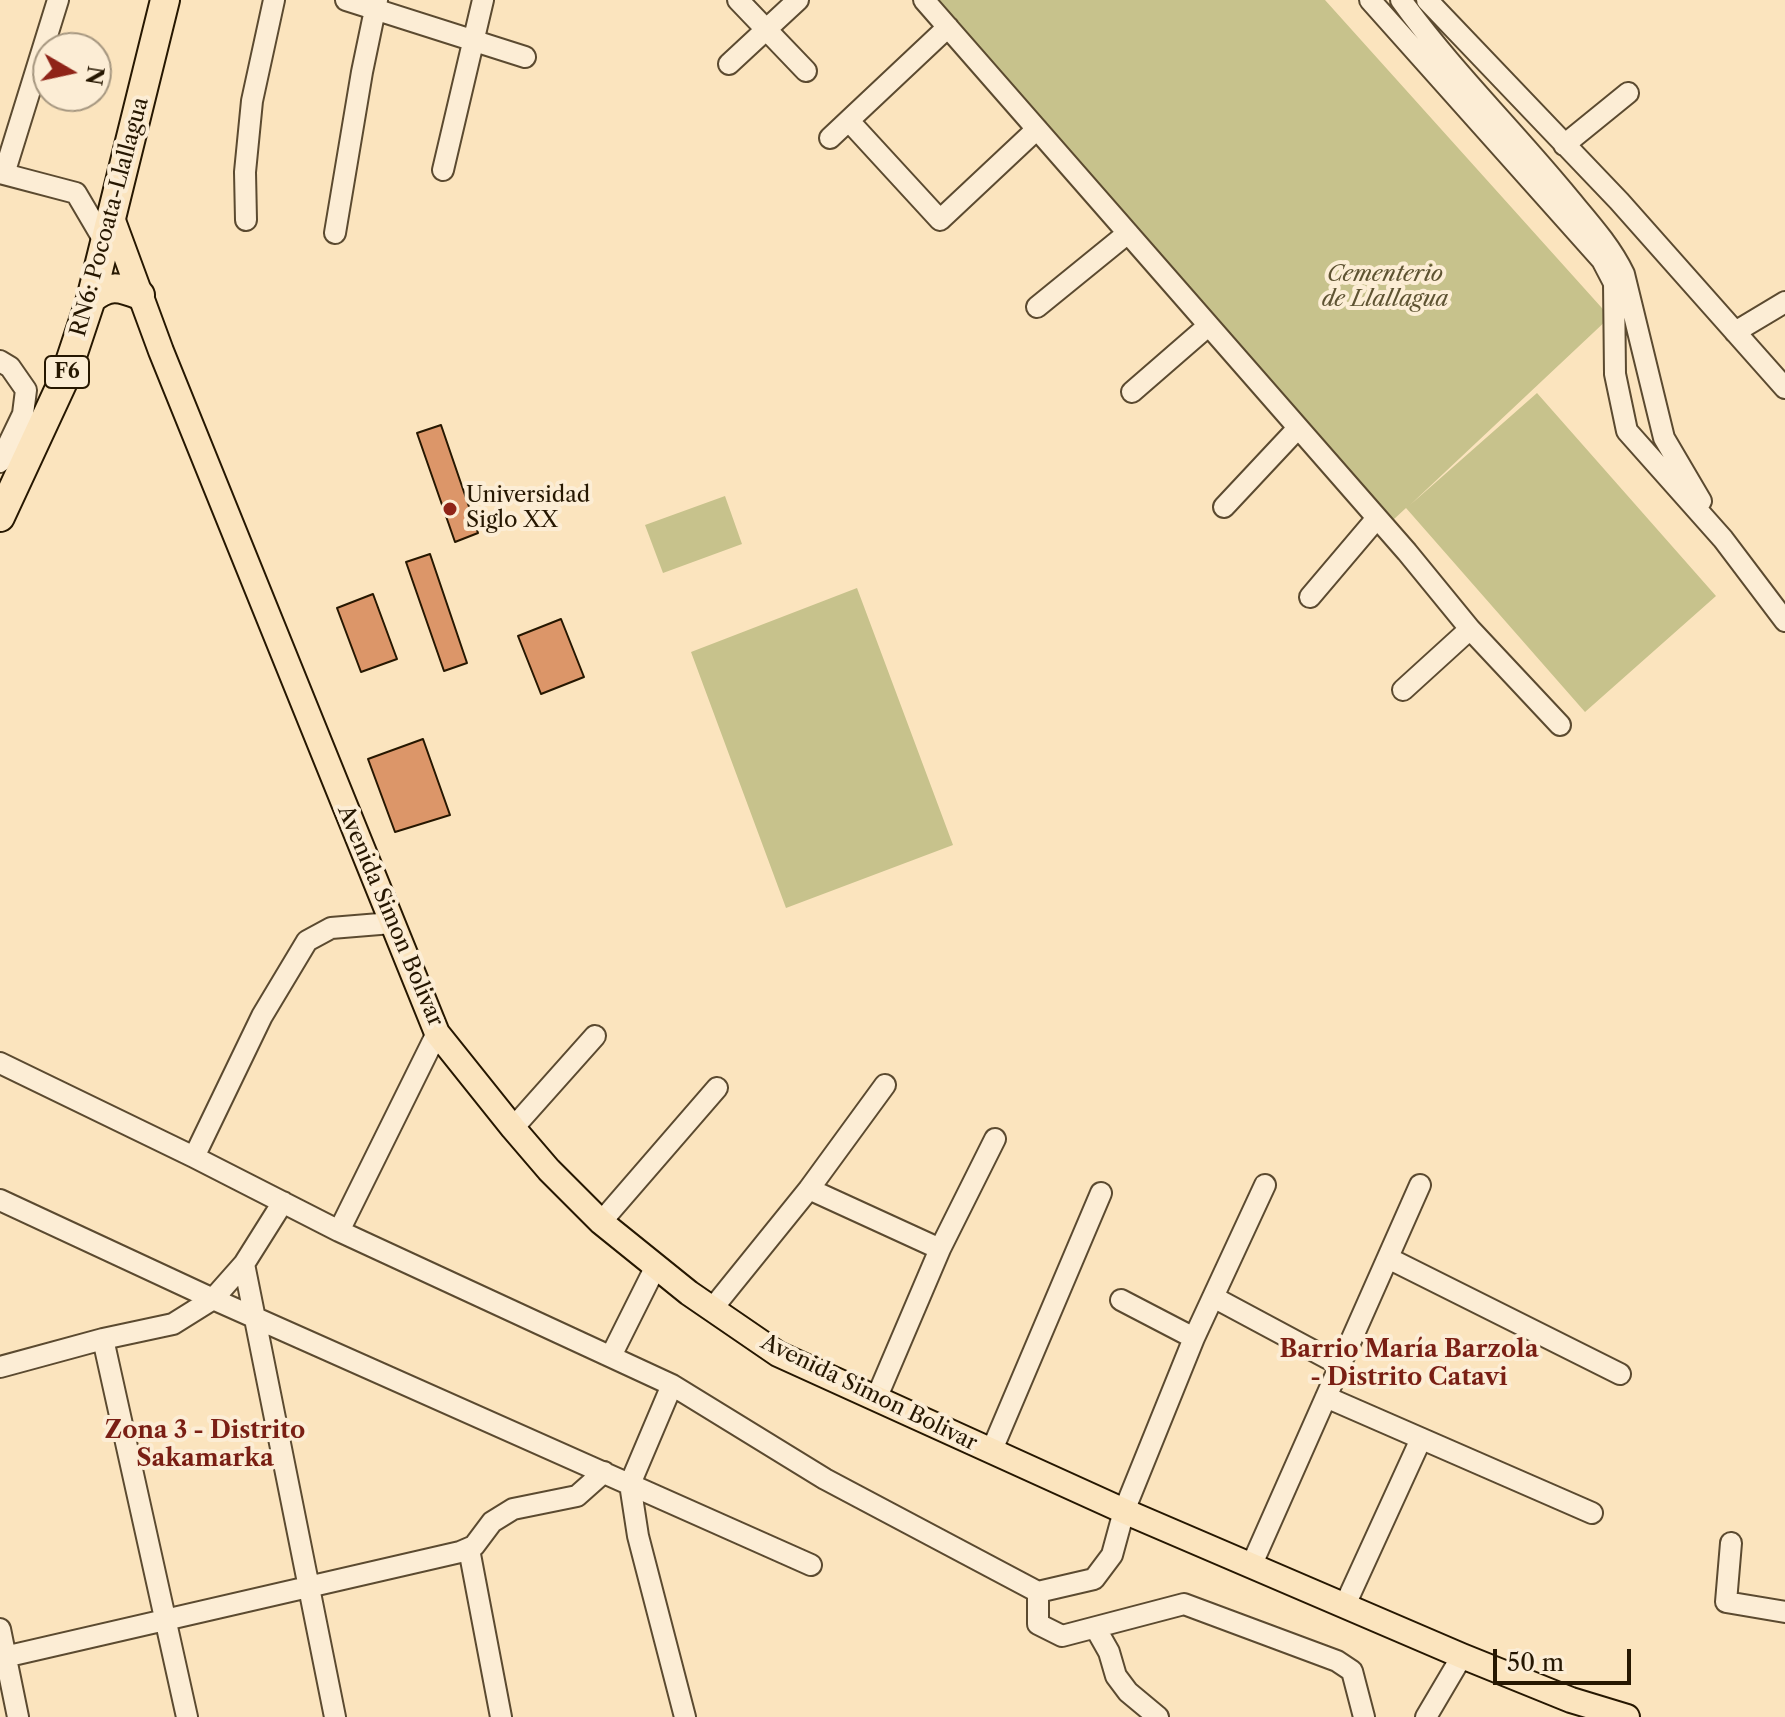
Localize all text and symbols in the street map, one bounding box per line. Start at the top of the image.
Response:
north arrow [32,32,112,112]
text: N [79,64,109,87]
street label: RN6: Pocoata-Llallagua [65,95,155,339]
park label: Cementerio de Llallagua [1322,262,1448,314]
road number: F6 [45,356,89,388]
place label: Universidad Siglo XX [466,483,590,534]
marker: Universidad Siglo XX [441,500,459,518]
street label: Avenida Simon Bolivar [331,802,449,1030]
street label: Avenida Simon Bolivar [757,1329,981,1457]
district label: Barrio María Barzola - Distrito Catavi [1279,1336,1539,1392]
district label: Zona 3 - Distrito Sakamarka [105,1417,305,1473]
scale bar [1497,1633,1635,1683]
text: 50 m [1507,1648,1564,1677]

